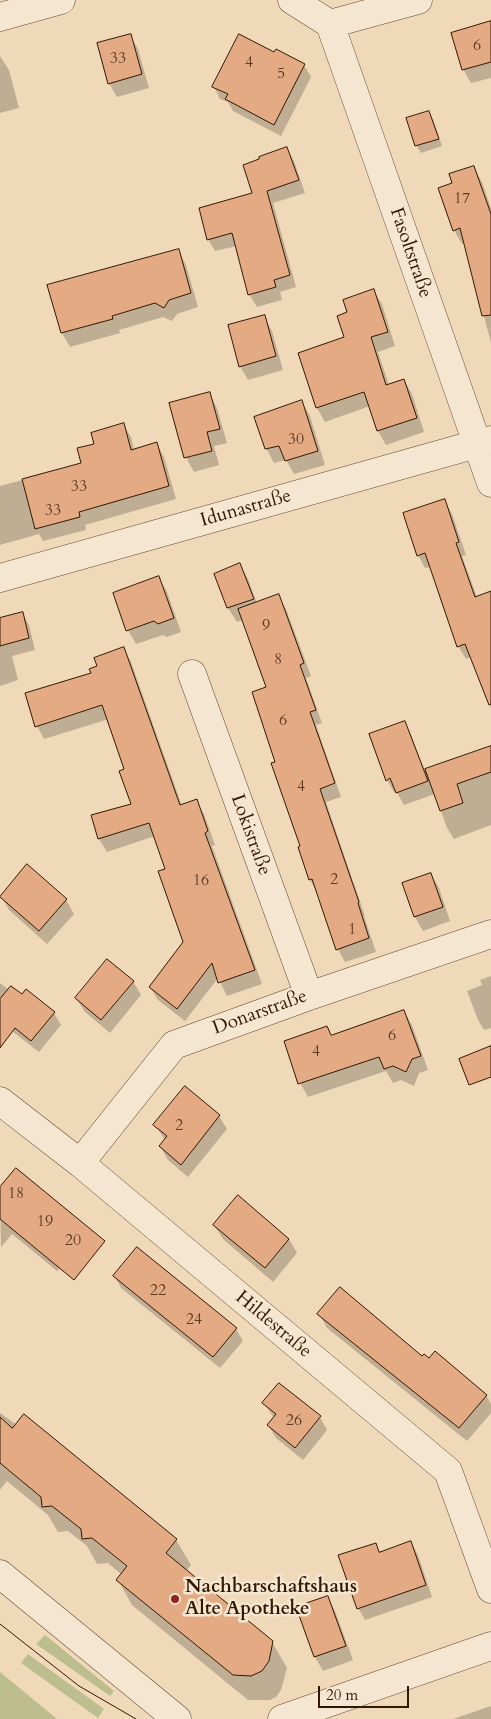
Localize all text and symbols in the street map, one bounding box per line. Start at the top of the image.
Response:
house number: 6 [473,36,481,56]
house number: 33 [110,49,126,69]
house number: 4 [245,53,253,73]
house number: 5 [277,64,285,84]
house number: 17 [454,189,470,209]
street label: Fasoltstraße [384,205,436,301]
house number: 30 [288,430,304,450]
house number: 33 [71,477,87,497]
street label: Idunastraße [198,485,294,533]
house number: 33 [45,501,61,521]
house number: 9 [262,616,270,636]
house number: 8 [274,650,282,670]
house number: 6 [279,711,287,731]
house number: 4 [297,777,305,797]
street label: Lokistraße [225,791,275,879]
house number: 2 [330,870,338,890]
house number: 16 [193,871,209,891]
house number: 1 [348,920,356,940]
street label: Donarstraße [210,985,310,1041]
house number: 6 [388,1026,396,1046]
house number: 4 [312,1042,320,1062]
house number: 2 [175,1116,183,1136]
house number: 18 [8,1184,24,1204]
house number: 19 [37,1212,53,1232]
house number: 20 [65,1231,81,1251]
house number: 22 [150,1281,166,1301]
street label: Hildestraße [230,1287,316,1363]
house number: 24 [186,1310,202,1330]
house number: 26 [286,1411,302,1431]
place label: Nachbarschaftshaus Alte Apotheke [185,1577,357,1621]
marker: Nachbarschaftshaus Alte Apotheke [169,1593,181,1605]
scale bar [321,1676,412,1708]
text: 20 m [326,1685,358,1705]

